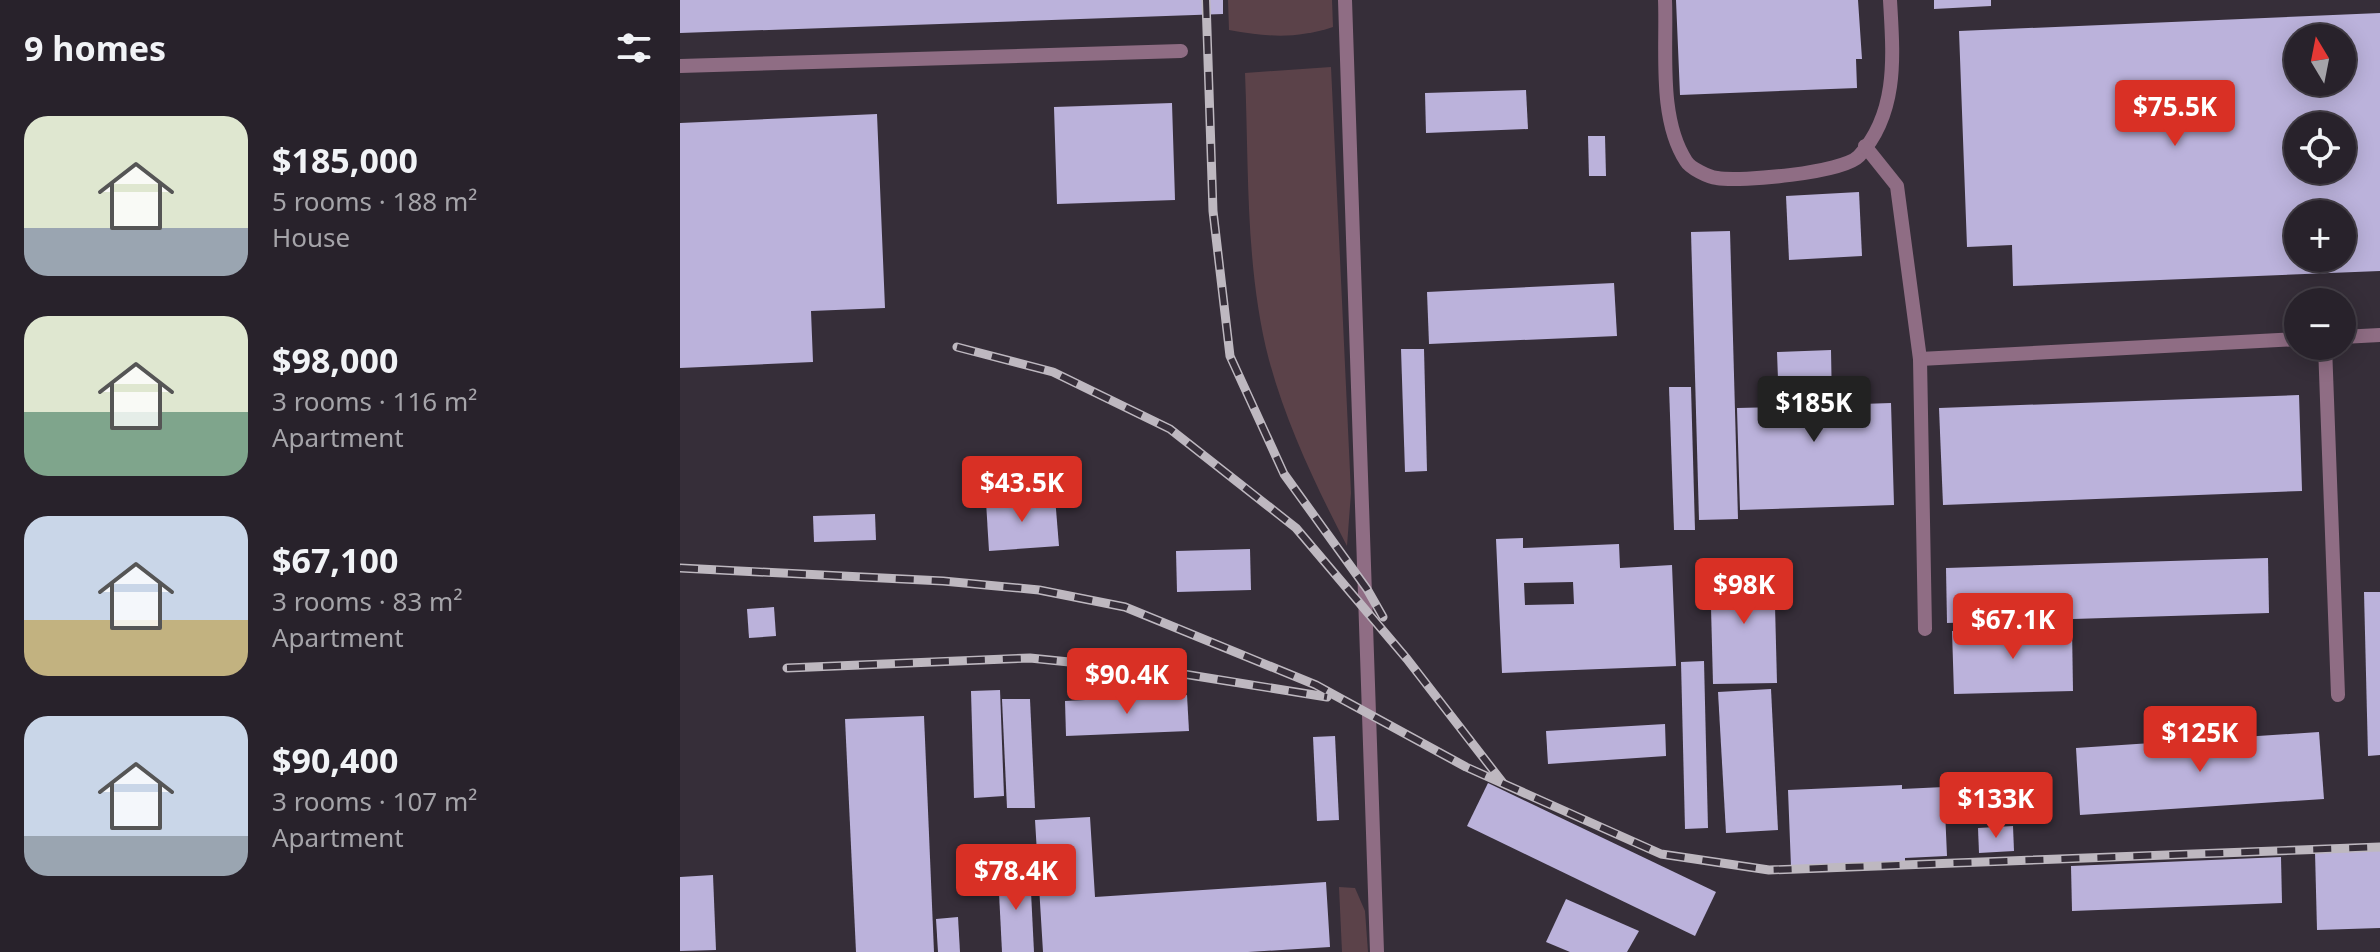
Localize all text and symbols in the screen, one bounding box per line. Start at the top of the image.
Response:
north arrow [2284,24,2356,96]
map controls [2284,24,2356,360]
text: 9 homes [24,25,166,71]
icon: filters [612,26,656,70]
pin: $75.5K [2110,80,2240,148]
text: $75.5K [2133,88,2217,124]
button: locate [2284,112,2356,184]
text: $185,000 [272,137,418,183]
icon: home [88,148,184,244]
text: 5 rooms · 188 m² [272,183,477,219]
button: + [2284,200,2356,272]
text: House [272,219,350,255]
button: − [2284,288,2356,360]
text: $98,000 [272,337,398,383]
icon: home [88,348,184,444]
pin: $185K [1758,376,1870,444]
text: 3 rooms · 116 m² [272,383,477,419]
text: $185K [1776,384,1852,420]
text: Apartment [272,419,404,455]
pin: $43.5K [957,456,1087,524]
text: $43.5K [980,464,1064,500]
text: $67,100 [272,537,398,583]
icon: home [88,548,184,644]
pin: $98K [1697,558,1791,626]
text: $98K [1713,566,1775,602]
text: 3 rooms · 83 m² [272,583,462,619]
pin: $67.1K [1948,593,2078,661]
text: $67.1K [1971,601,2055,637]
text: Apartment [272,619,404,655]
pin: $90.4K [1062,648,1192,716]
text: $90.4K [1085,656,1169,692]
pin: $125K [2144,706,2256,774]
text: $125K [2162,714,2238,750]
text: $90,400 [272,737,398,783]
icon: home [88,748,184,844]
pin: $133K [1940,772,2052,840]
text: $133K [1958,780,2034,816]
text: 3 rooms · 107 m² [272,783,477,819]
text: Apartment [272,819,404,855]
pin: $78.4K [951,844,1081,912]
text: $78.4K [974,852,1058,888]

